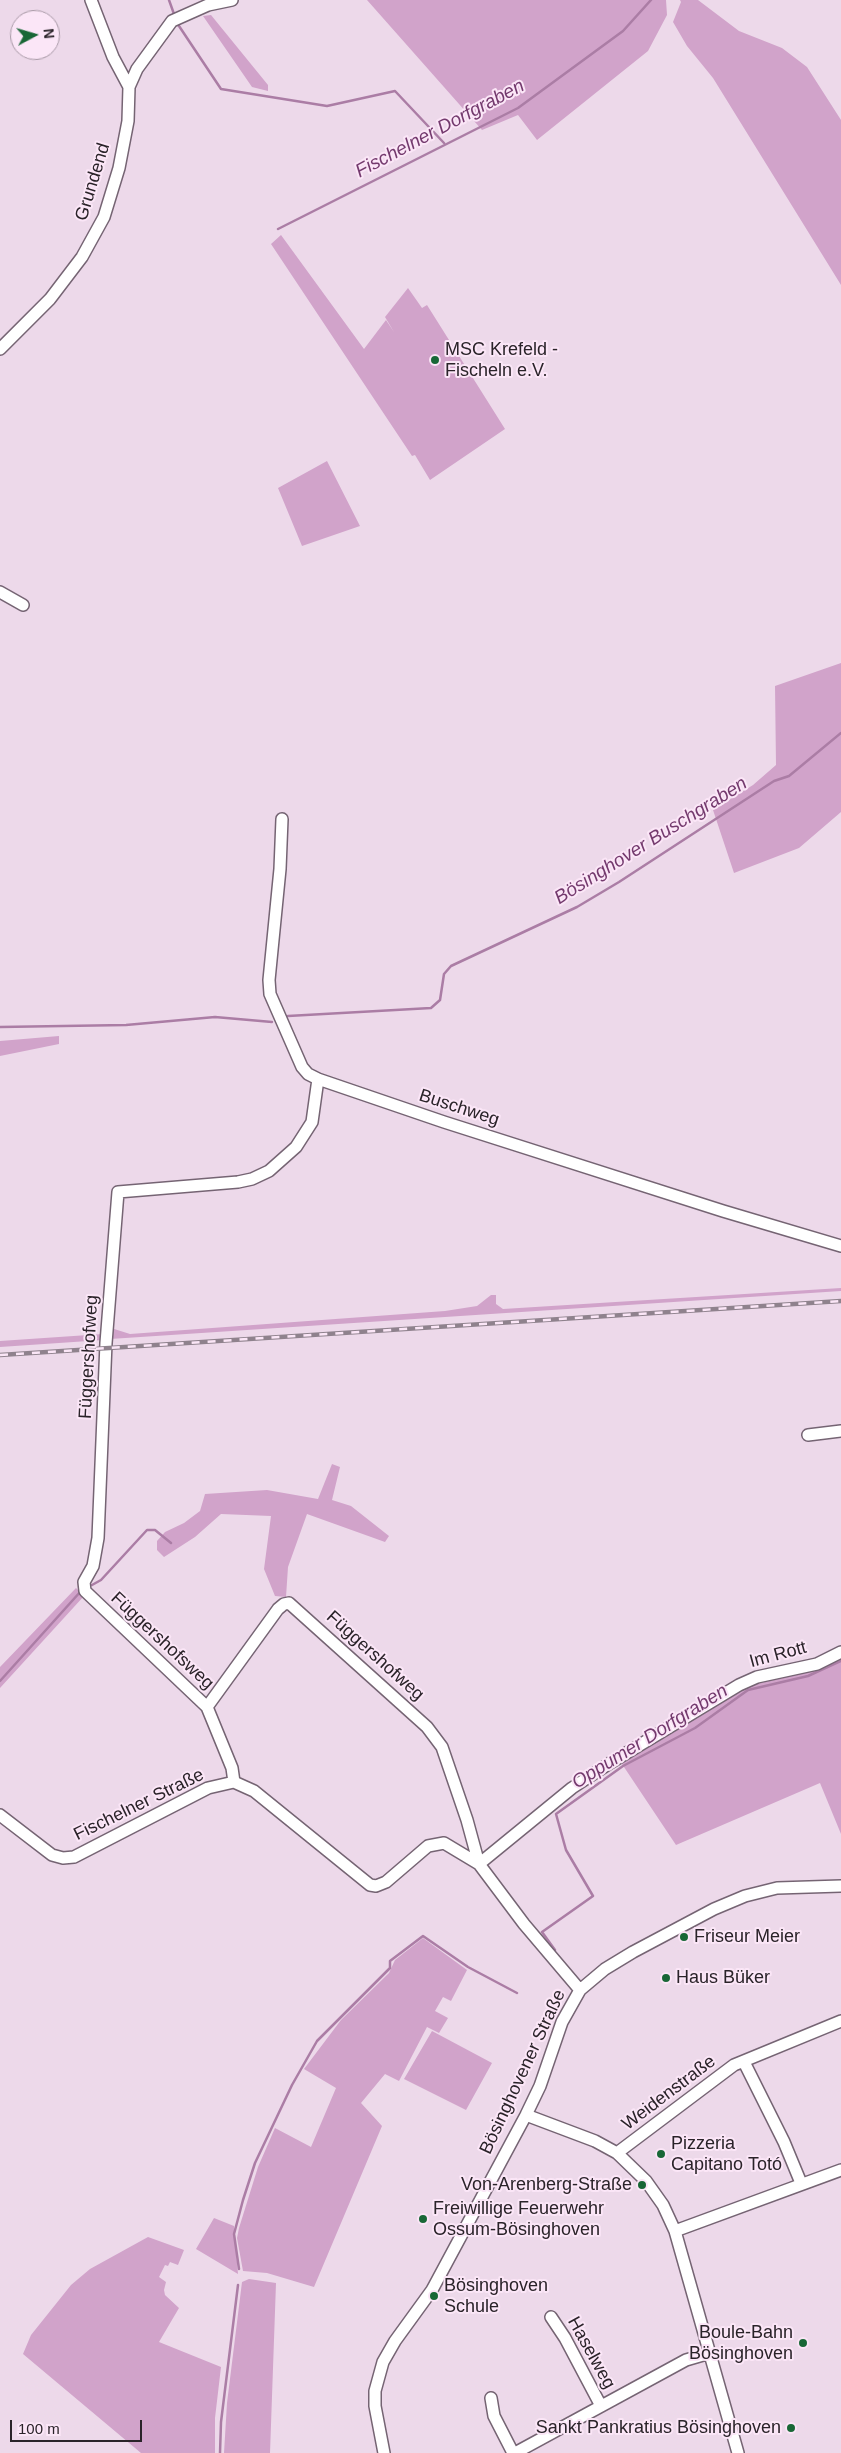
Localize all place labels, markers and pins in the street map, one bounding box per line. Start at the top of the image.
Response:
place label: MSC Krefeld - Fischeln e.V. [445,339,558,382]
marker: MSC Krefeld - Fischeln e.V. [429,354,441,366]
place label: Friseur Meier [694,1926,800,1948]
marker: Friseur Meier [678,1931,690,1943]
place label: Haus Büker [676,1967,770,1989]
marker: Haus Büker [660,1972,672,1984]
place label: Pizzeria Capitano Totó [671,2133,782,2176]
marker: Pizzeria Capitano Totó [655,2148,667,2160]
place label: Von-Arenberg-Straße [461,2174,632,2196]
marker: Von-Arenberg-Straße [636,2179,648,2191]
place label: Freiwillige Feuerwehr Ossum-Bösinghoven [433,2198,604,2240]
marker: Freiwillige Feuerwehr Ossum-Bösinghoven [417,2213,429,2225]
place label: Bösinghoven Schule [444,2275,548,2318]
marker: Bösinghoven Schule [428,2290,440,2302]
place label: Boule-Bahn Bösinghoven [689,2322,793,2364]
marker: Boule-Bahn Bösinghoven [797,2337,809,2349]
place label: Sankt Pankratius Bösinghoven [536,2417,781,2439]
marker: Sankt Pankratius Bösinghoven [785,2422,797,2434]

